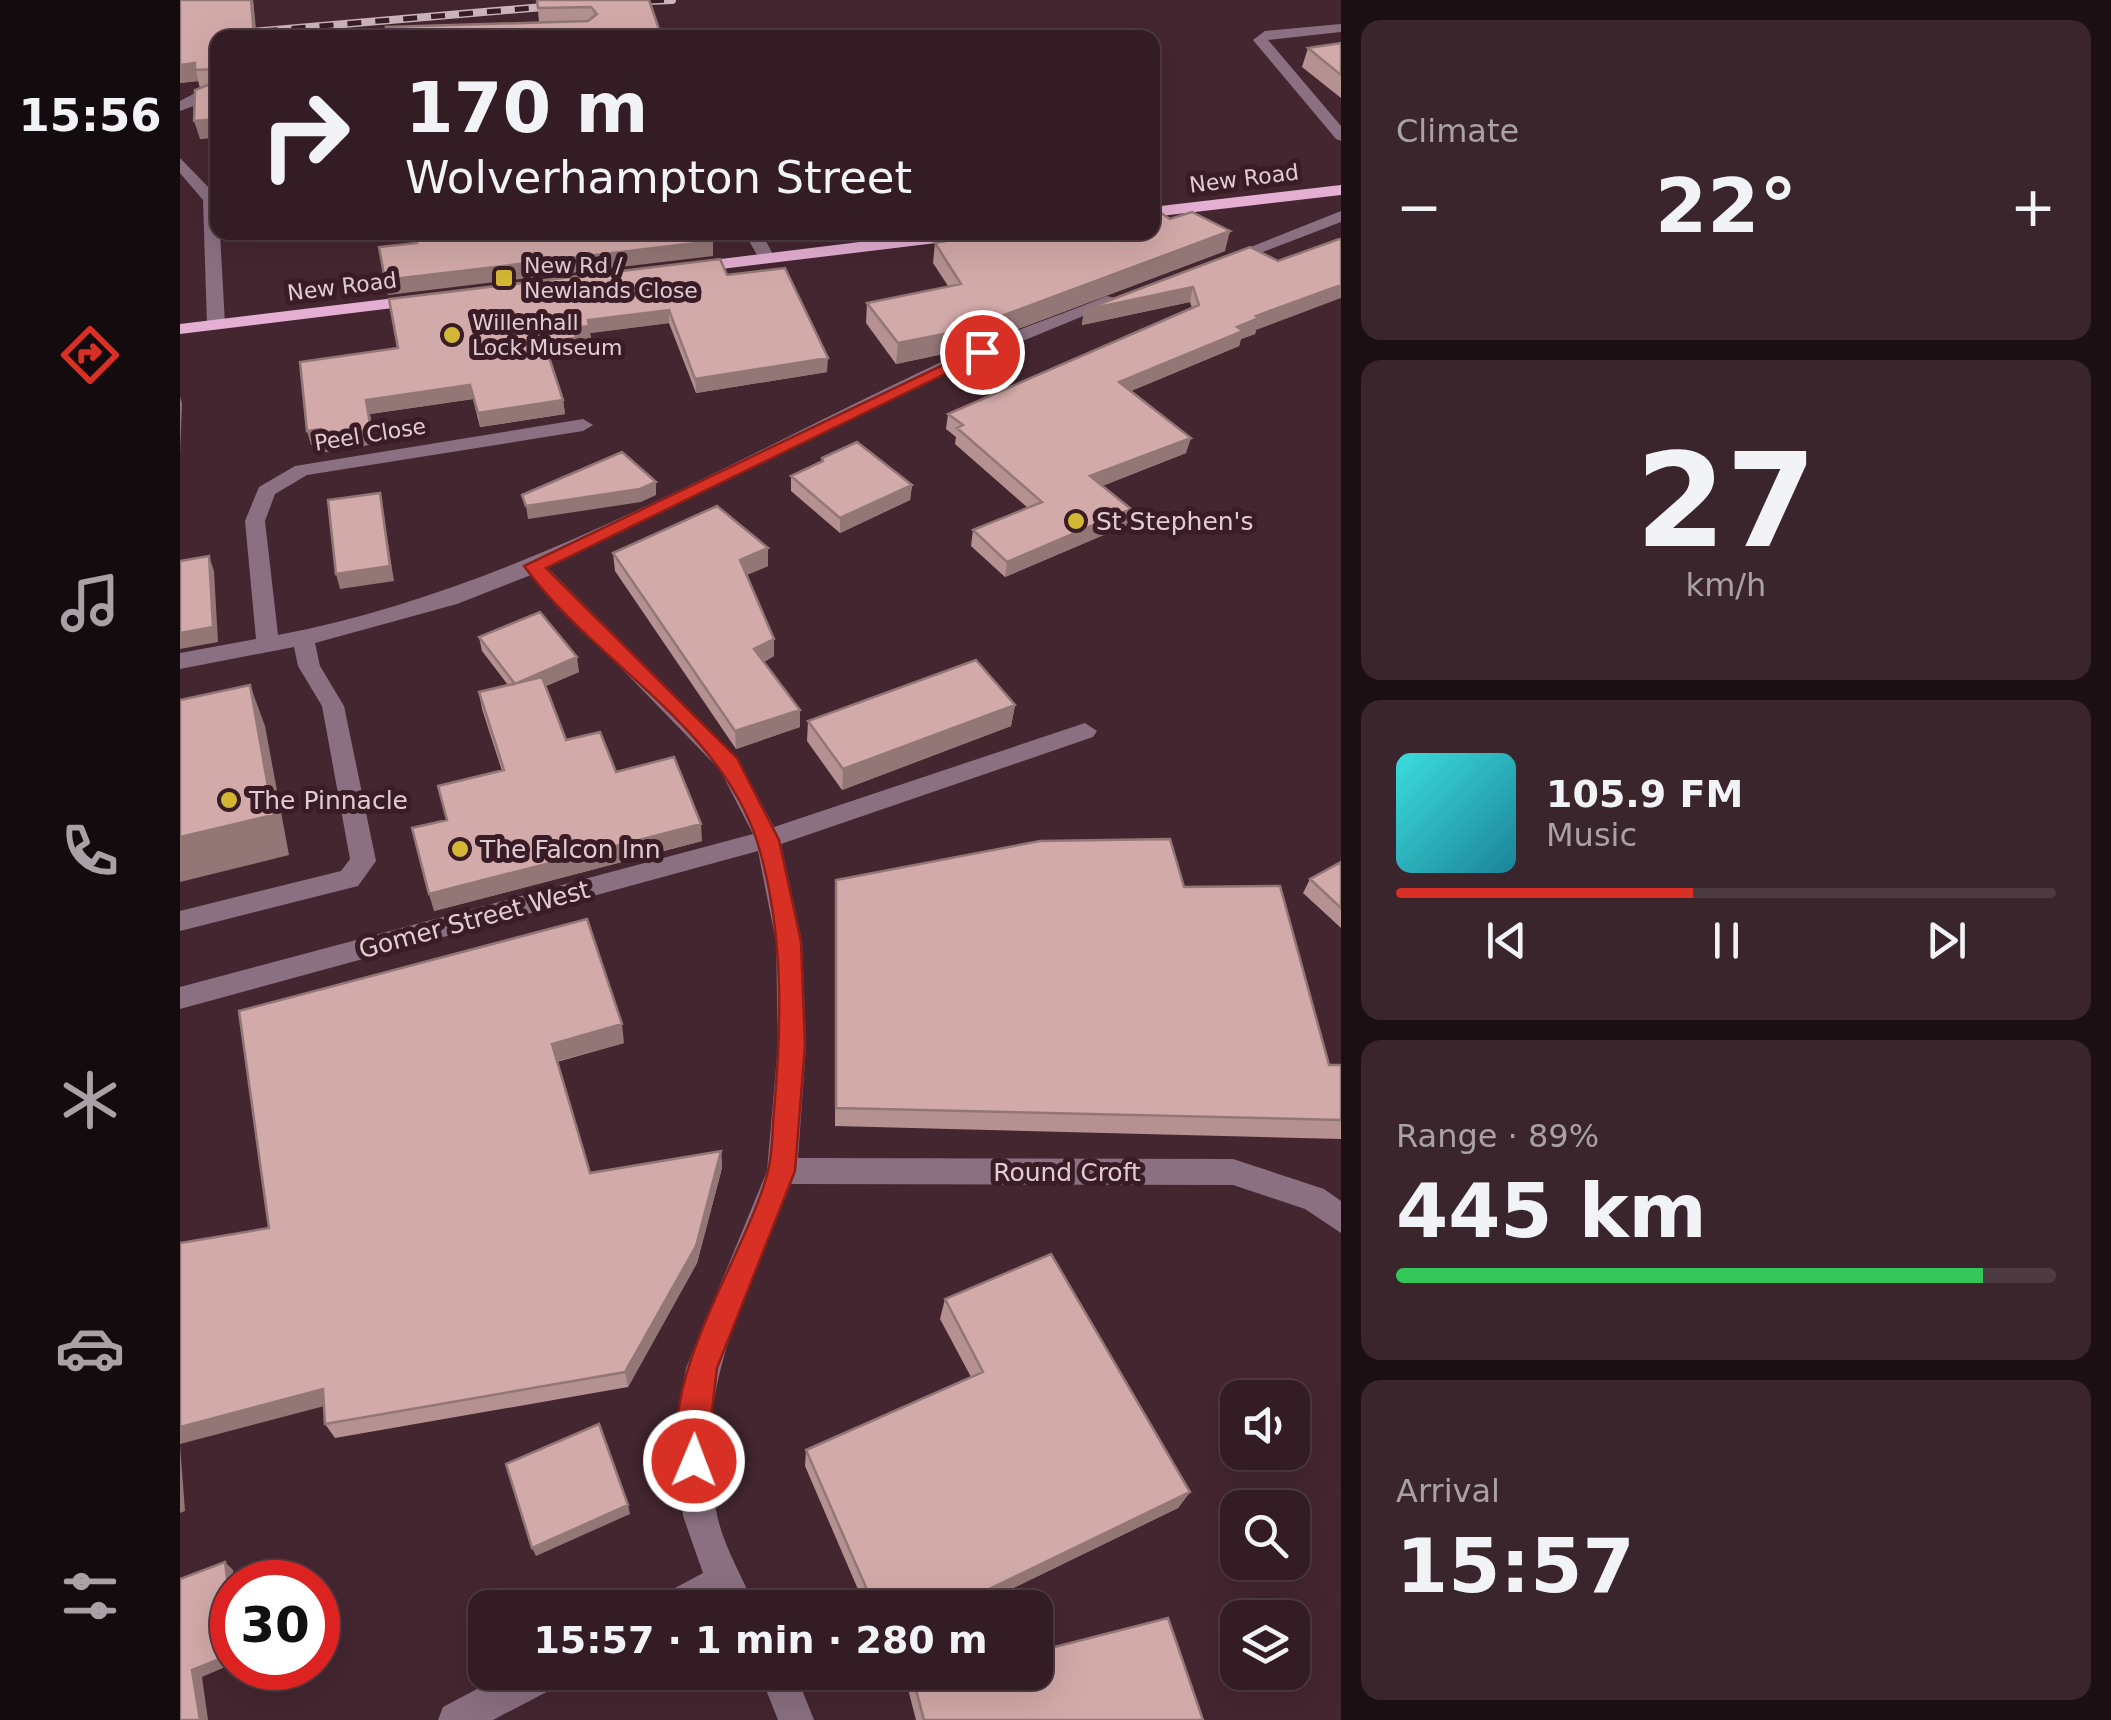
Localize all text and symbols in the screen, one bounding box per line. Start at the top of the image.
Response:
text: 170 m [405,67,648,149]
icon: right [240,70,370,200]
text: 15:56 [18,89,162,142]
text: Climate [1396,112,1519,150]
text: Wolverhampton Street [405,151,912,204]
street label: New Road [1188,159,1300,198]
text: 22° [1655,162,1797,250]
text: − [1396,175,1442,239]
text: + [2010,175,2056,239]
place label: New Rd / Newlands Close [524,253,698,303]
street label: New Road [286,267,398,306]
marker: New Rd / Newlands Close [493,267,515,289]
place label: Willenhall Lock Museum [472,310,622,360]
pin [940,310,1025,395]
icon: directions [55,320,125,390]
marker: Willenhall Lock Museum [441,324,463,346]
icon: arrive [955,325,1010,380]
street label: Peel Close [313,413,428,456]
text: 27 [1636,425,1816,577]
place label: St Stephen's [1096,507,1254,536]
marker: St Stephen's [1065,510,1087,532]
text: km/h [1686,566,1766,604]
icon: music [55,568,125,638]
text: 105.9 FM [1546,772,1743,816]
place label: The Pinnacle [248,786,408,815]
marker: The Pinnacle [218,789,240,811]
icon: phone [55,816,125,886]
text: Music [1546,816,1637,854]
place label: The Falcon Inn [479,835,661,864]
marker: The Falcon Inn [449,838,471,860]
street label: Gomer Street West [355,875,593,964]
icon: previous [1479,913,1534,968]
icon: pause [1699,913,1754,968]
icon: next [1919,913,1974,968]
icon: climate [55,1065,125,1135]
text: Range · 89% [1396,1117,1599,1155]
street label: Round Croft [993,1158,1141,1187]
text: 445 km [1396,1167,1707,1255]
icon: car [55,1313,125,1383]
map controls [1220,1380,1310,1690]
button: sound [1220,1380,1310,1470]
position arrow [642,1409,746,1513]
text: Arrival [1396,1472,1500,1510]
button: search [1220,1490,1310,1580]
text: 15:57 [1396,1522,1635,1610]
speed limit sign: 30 [210,1560,340,1690]
icon: filters [55,1561,125,1631]
button: layers [1220,1600,1310,1690]
text: 15:57 · 1 min · 280 m [533,1618,988,1662]

